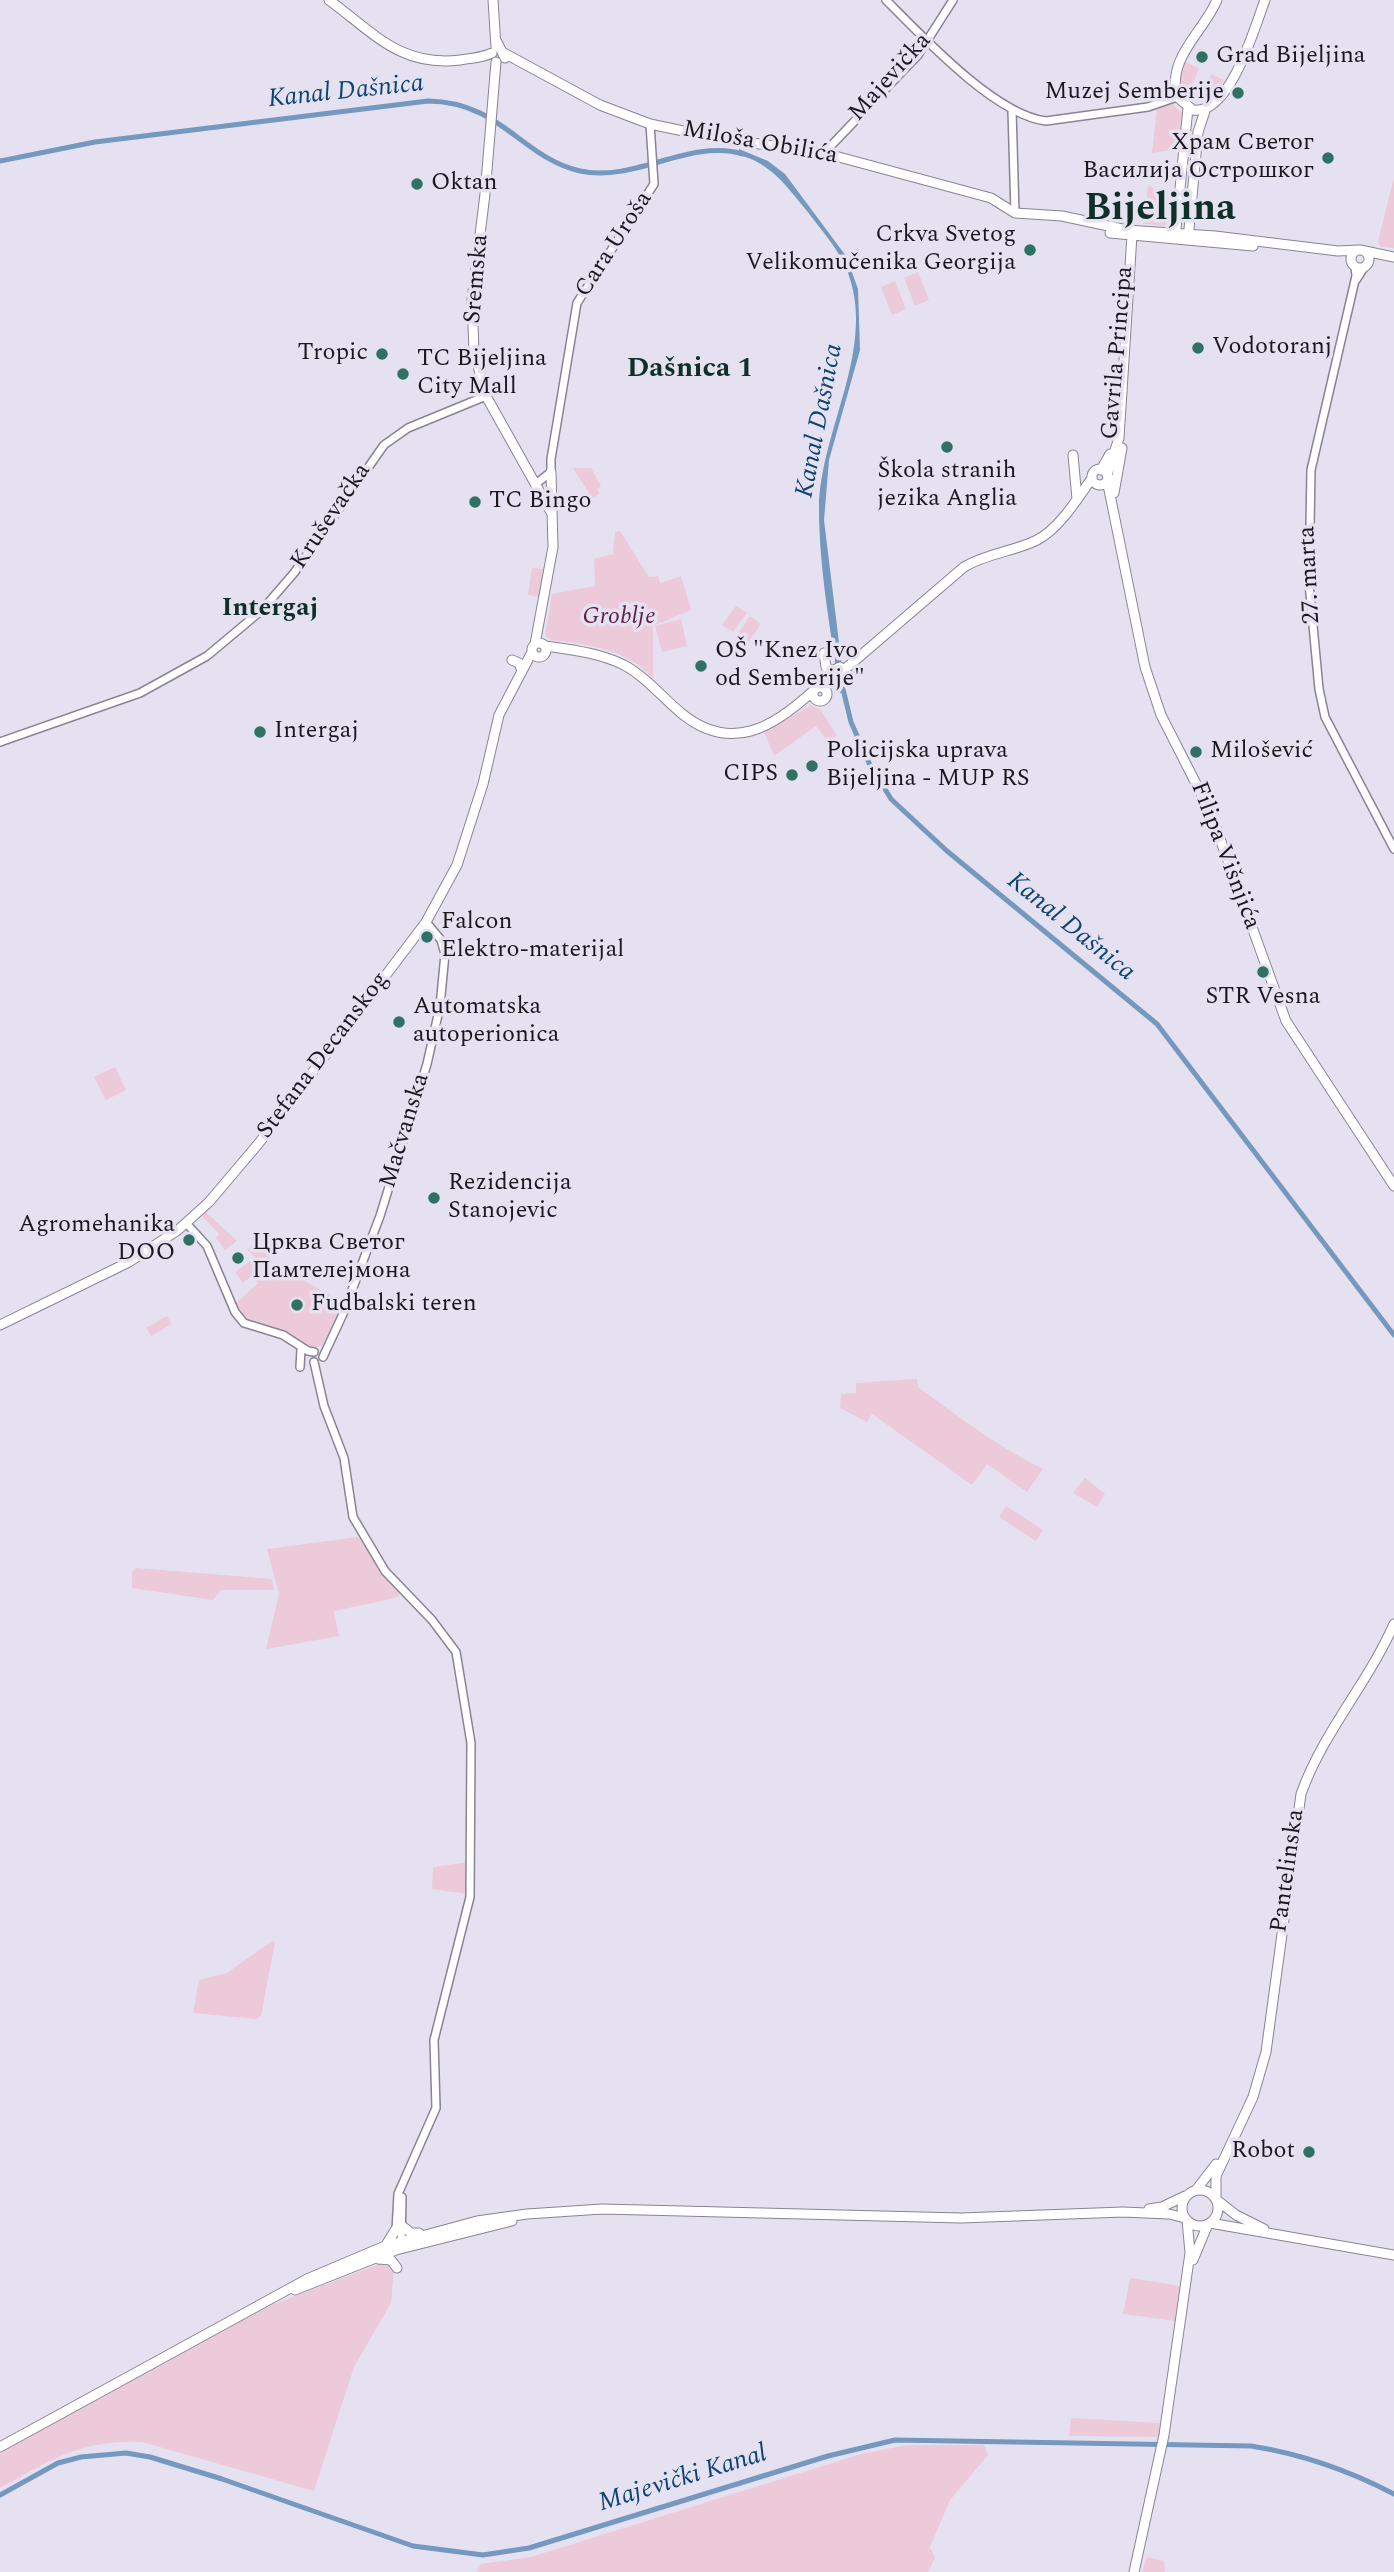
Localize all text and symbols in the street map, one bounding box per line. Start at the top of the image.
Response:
street label: Majevička [844,28,938,128]
place label: Grad Bijeljina [1216,43,1365,71]
marker: Grad Bijeljina [1194,49,1210,65]
water label: Kanal Dašnica [267,69,425,117]
place label: Muzej Semberije [1044,79,1224,107]
marker: Muzej Semberije [1230,85,1246,101]
street label: Miloša Obilića [680,116,840,172]
place label: Храм Светог Василија Острошког [1083,130,1314,186]
marker: Храм Светог Василија Острошког [1320,150,1336,166]
place label: Oktan [431,170,497,198]
marker: Oktan [409,176,425,192]
street label: Cara Uroša [570,187,660,303]
district label: Bijeljina [1084,189,1236,235]
place label: Crkva Svetog Velikomučenika Georgija [746,222,1016,278]
street label: Sremska [460,233,496,325]
marker: Crkva Svetog Velikomučenika Georgija [1022,242,1038,258]
street label: Gavrila Principa [1097,265,1141,441]
place label: Vodotoranj [1212,334,1332,362]
place label: Tropic [297,340,368,368]
marker: Vodotoranj [1190,340,1206,356]
water label: Kanal Dašnica [791,341,851,501]
marker: Tropic [374,346,390,362]
place label: TC Bijeljina City Mall [417,346,547,402]
district label: Dašnica 1 [627,354,753,388]
marker: TC Bijeljina City Mall [395,366,411,382]
marker: Škola stranih jezika Anglia [939,439,955,455]
street label: Kruševačka [286,458,378,576]
place label: Škola stranih jezika Anglia [877,458,1017,514]
place label: TC Bingo [489,488,592,516]
marker: TC Bingo [467,494,483,510]
street label: 27. marta [1294,525,1328,625]
district label: Intergaj [222,594,318,626]
park label: Groblje [582,604,656,632]
place label: OŠ "Knez Ivo od Semberije" [715,638,865,694]
marker: OŠ "Knez Ivo od Semberije" [693,658,709,674]
place label: Intergaj [274,718,359,746]
marker: Intergaj [252,724,268,740]
place label: Policijska uprava Bijeljina - MUP RS [826,738,1029,794]
place label: Milošević [1210,738,1313,766]
marker: Milošević [1188,744,1204,760]
marker: Policijska uprava Bijeljina - MUP RS [804,758,820,774]
place label: CIPS [723,761,778,789]
marker: CIPS [784,767,800,783]
street label: Filipa Višnjića [1183,778,1265,934]
water label: Kanal Dašnica [999,867,1141,989]
place label: Falcon Elektro-materijal [441,909,624,965]
marker: Falcon Elektro-materijal [419,929,435,945]
marker: STR Vesna [1255,964,1271,980]
street label: Stefana Decanskog [252,967,396,1145]
place label: STR Vesna [1206,984,1320,1012]
place label: Automatska autoperionica [413,994,560,1050]
marker: Automatska autoperionica [391,1014,407,1030]
street label: Mačvanska [375,1070,437,1192]
place label: Rezidencija Stanojevic [448,1170,572,1226]
marker: Rezidencija Stanojevic [426,1190,442,1206]
place label: Agromehanika DOO [18,1212,175,1268]
place label: Црква Светог Памтелејмона [252,1230,411,1286]
marker: Agromehanika DOO [181,1232,197,1248]
marker: Црква Светог Памтелејмона [230,1250,246,1266]
place label: Fudbalski teren [311,1291,477,1319]
marker: Fudbalski teren [289,1297,305,1313]
street label: Pantelinska [1266,1807,1312,1935]
place label: Robot [1231,2138,1295,2166]
marker: Robot [1301,2144,1317,2160]
water label: Majevički Kanal [595,2440,771,2520]

